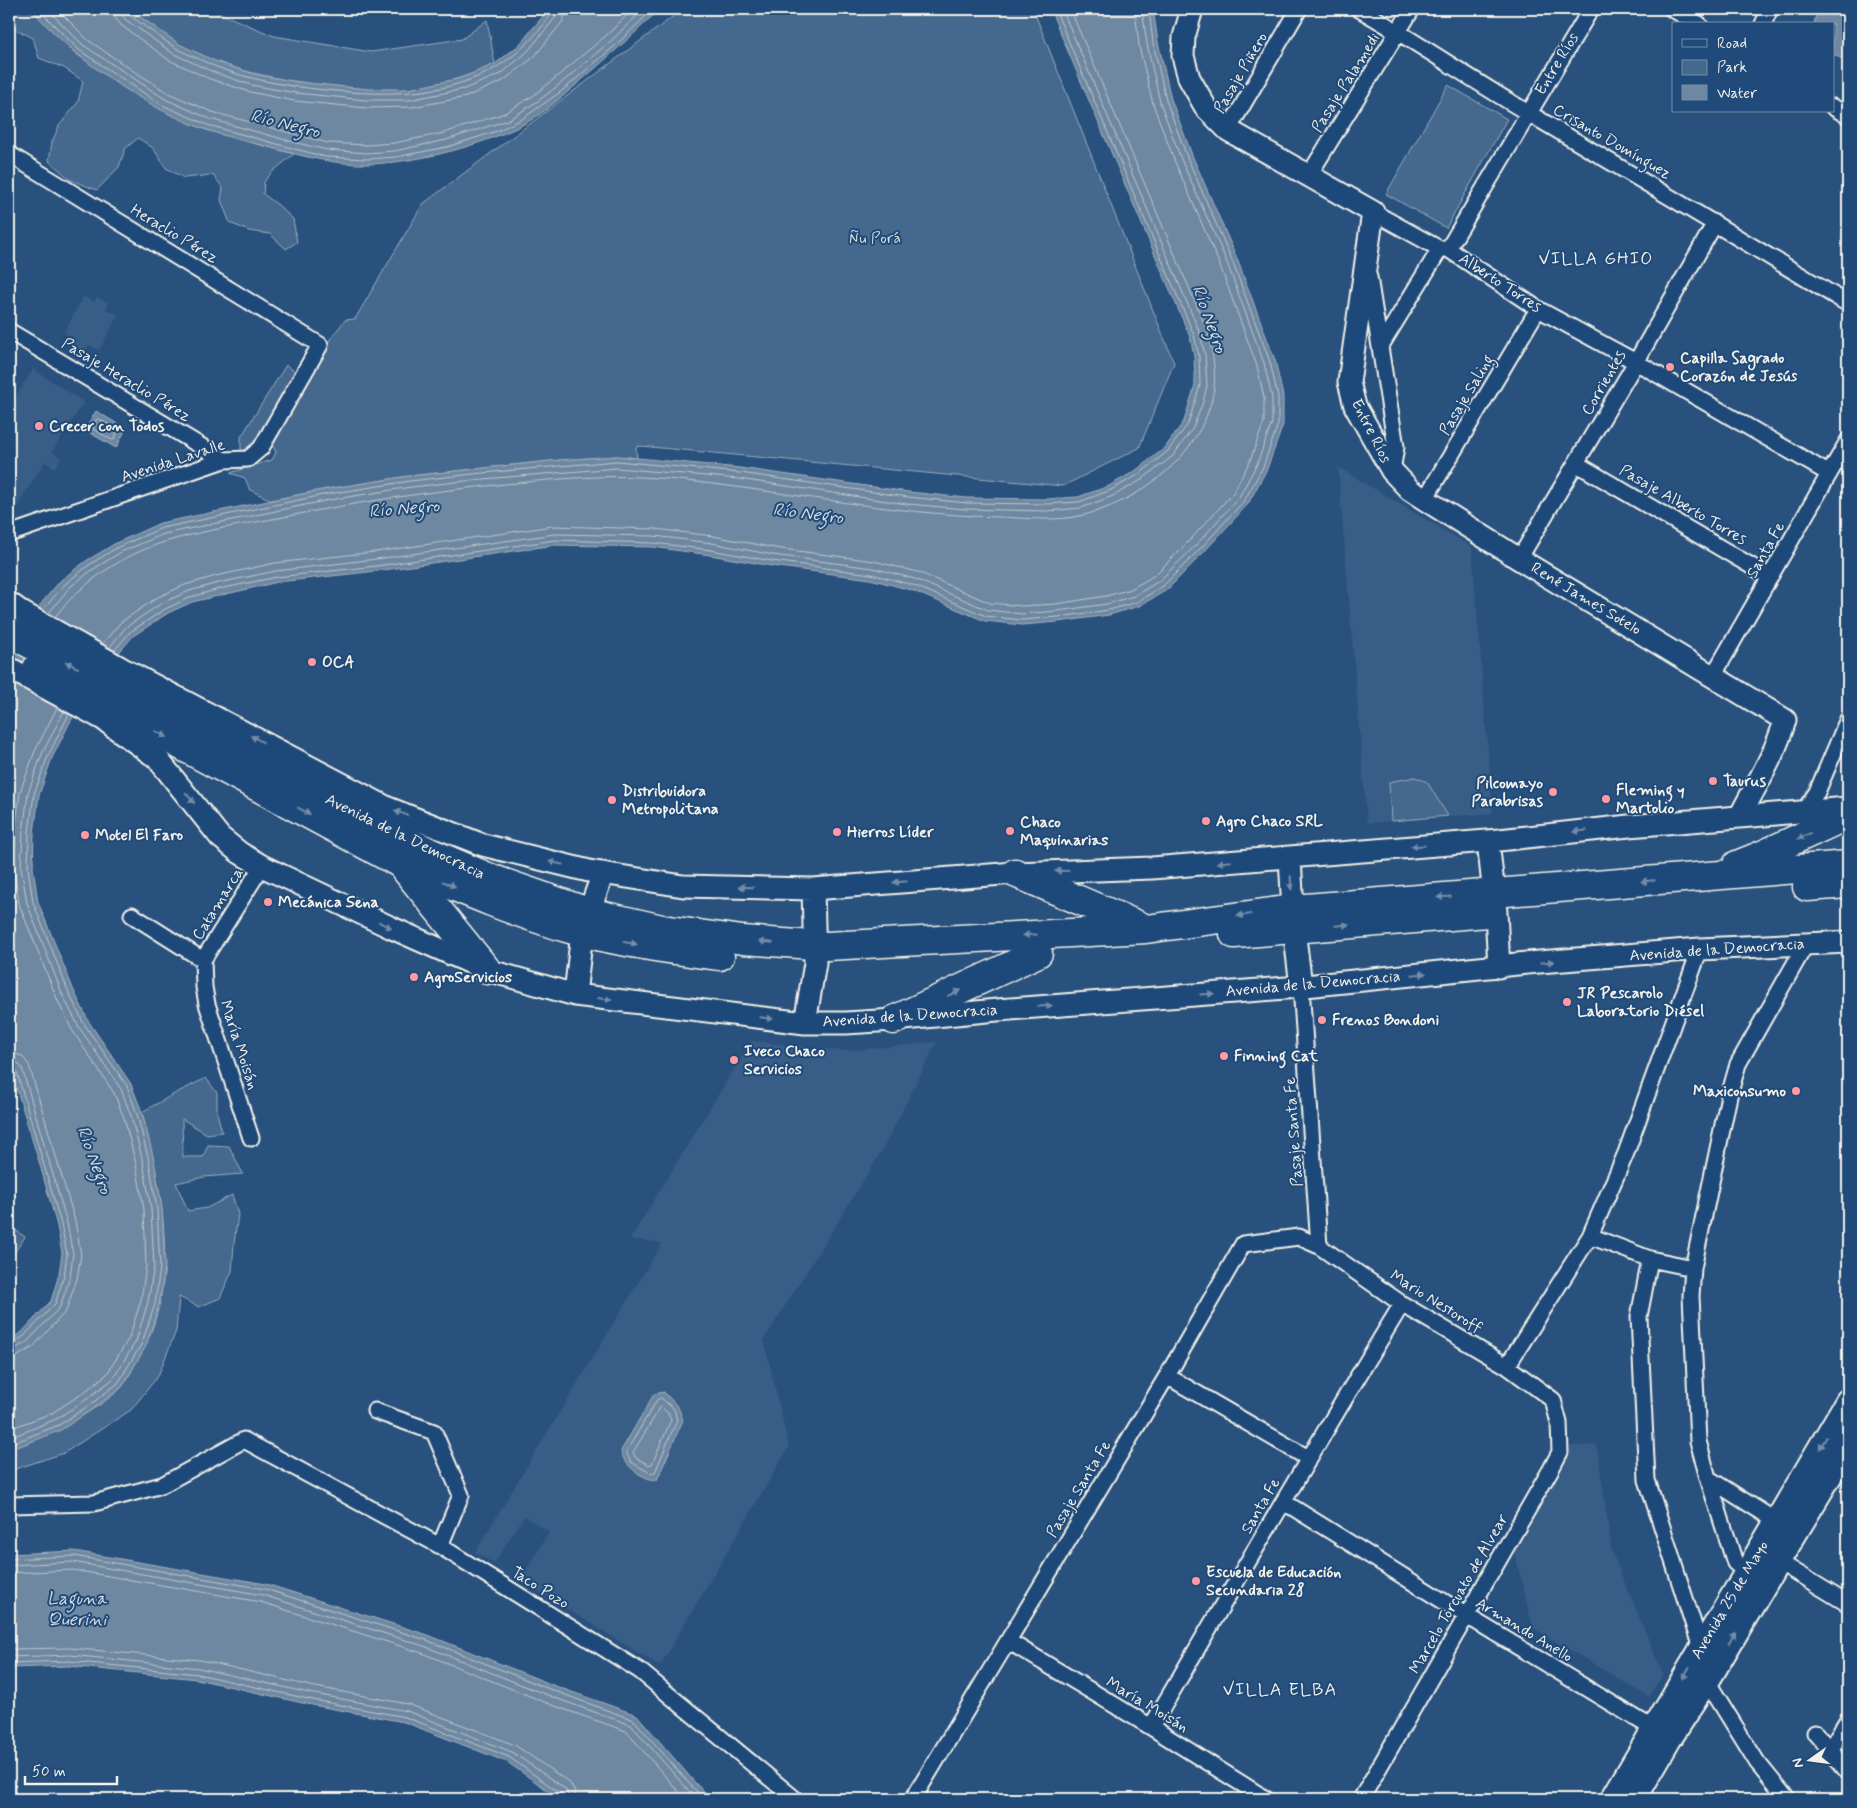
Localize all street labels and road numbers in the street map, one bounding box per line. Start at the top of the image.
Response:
street label: Pasaje Piñero [1209,28,1273,117]
street label: Pasaje Palamedi [1307,29,1385,137]
street label: Entre Ríos [1530,29,1584,99]
street label: Crisanto Domínguez [1549,100,1675,185]
street label: Heraclio Pérez [126,200,222,268]
street label: Alberto Torres [1454,248,1546,318]
street label: Pasaje Heraclio Pérez [58,333,195,427]
street label: Corrientes [1577,347,1631,419]
street label: Pasaje Saling [1435,351,1500,440]
street label: Entre Ríos [1346,395,1396,467]
street label: Avenida Lavalle [118,434,228,488]
street label: Pasaje Alberto Torres [1616,460,1750,550]
street label: Santa Fe [1742,518,1790,582]
street label: René James Sotelo [1527,558,1645,640]
street label: Avenida de la Democracia [322,789,489,885]
street label: Catamarca [187,864,249,944]
street label: Avenida de la Democracia [1629,933,1805,967]
street label: Avenida de la Democracia [1225,966,1401,1002]
street label: María Moisán [215,998,263,1092]
street label: Avenida de la Democracia [822,999,998,1033]
street label: Pasaje Santa Fe [1280,1076,1308,1188]
street label: Mario Nestoroff [1386,1265,1486,1339]
street label: Pasaje Santa Fe [1042,1436,1117,1542]
street label: Santa Fe [1237,1474,1286,1538]
street label: Marcelo Torcuato de Alvear [1405,1510,1514,1678]
street label: Avenida 25 de Mayo [1686,1537,1774,1663]
street label: Taco Pozo [507,1562,573,1614]
street label: Armando Anello [1472,1593,1576,1667]
street label: María Moisán [1102,1672,1192,1738]

